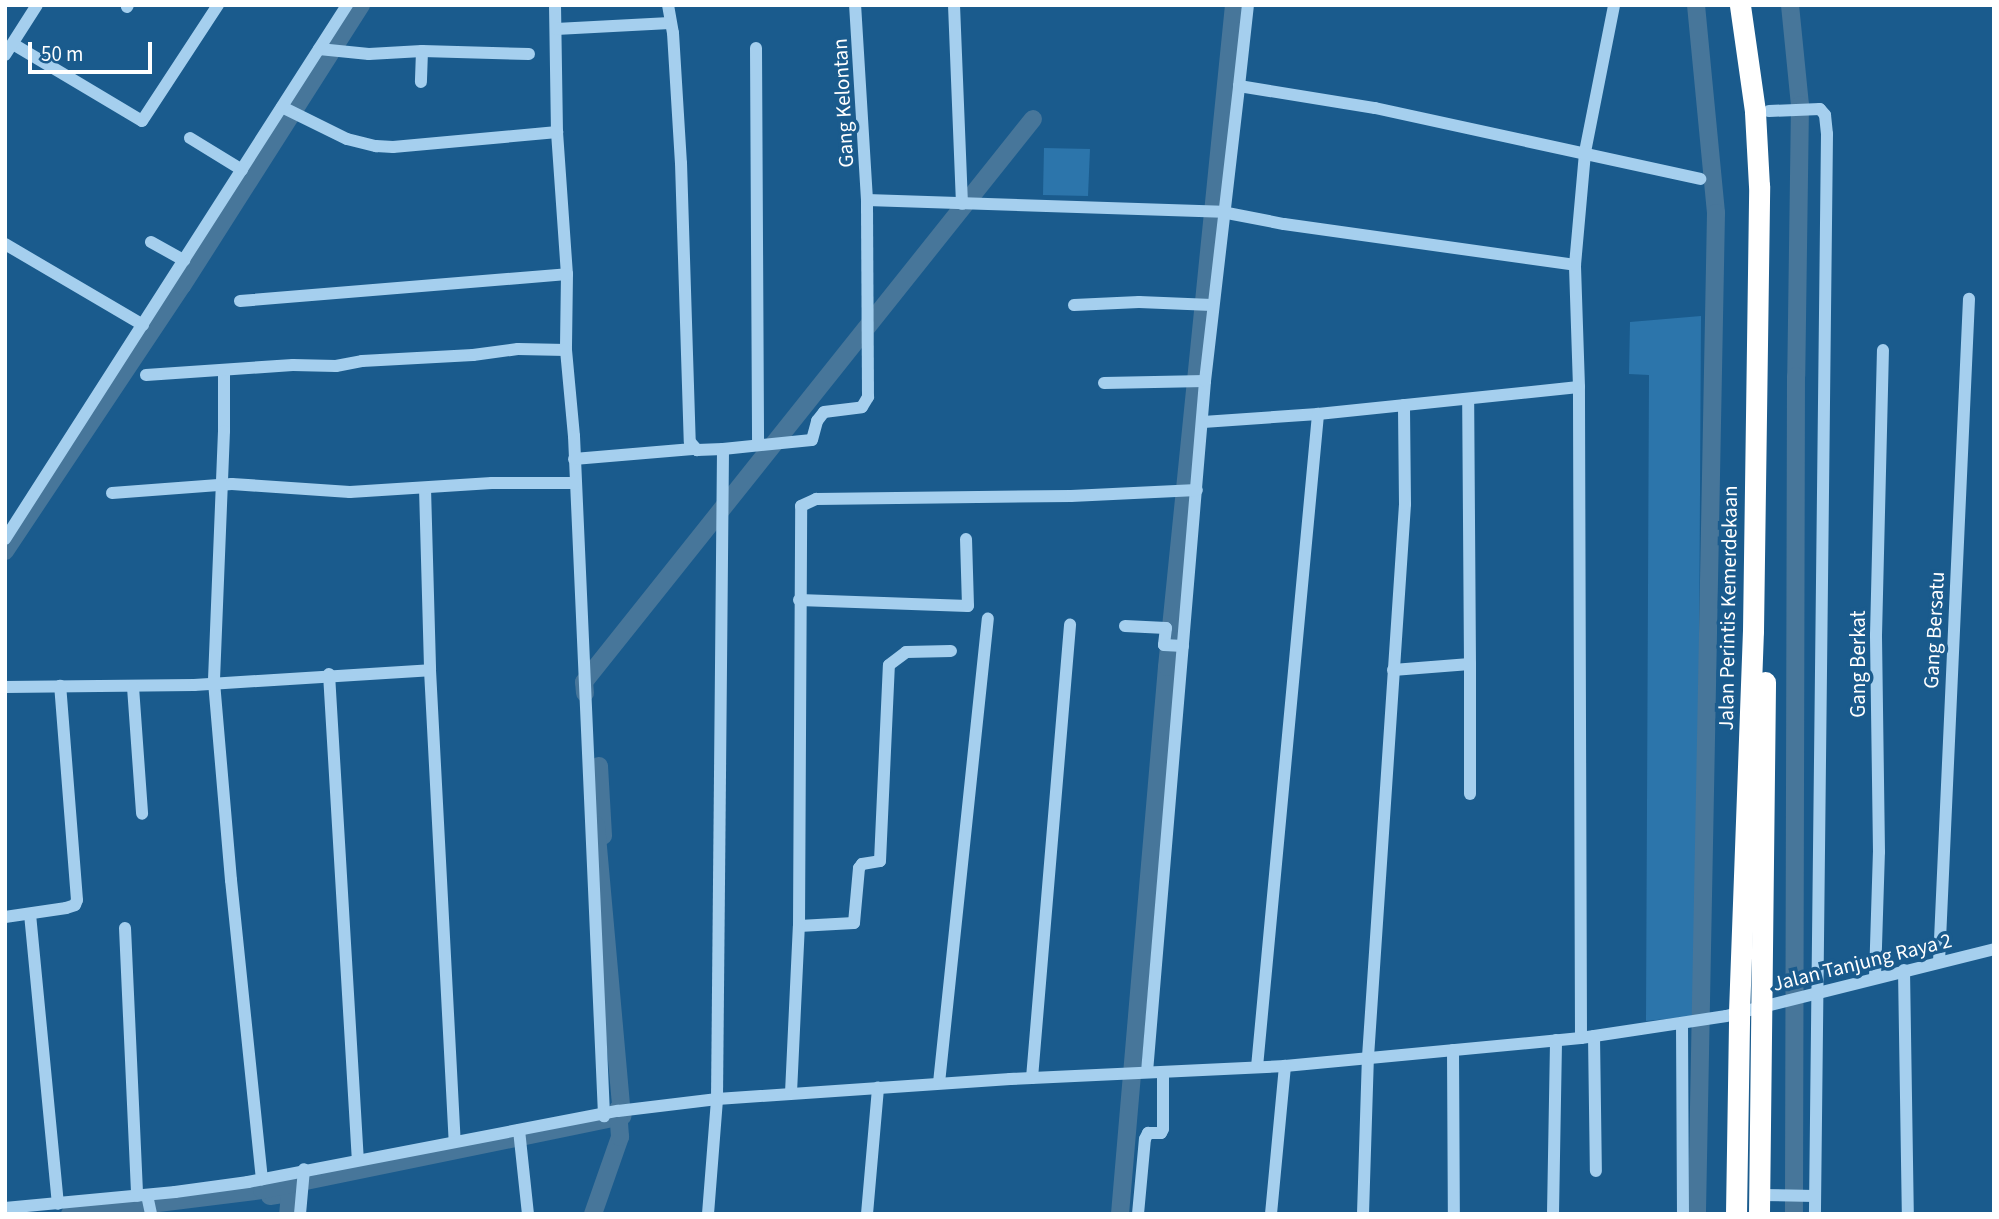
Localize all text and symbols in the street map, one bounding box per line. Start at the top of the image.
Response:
scale bar [32,28,156,72]
street label: Gang Kelontan [827,38,859,168]
text: 50 m [41,39,83,69]
street label: Jalan Perintis Kemerdekaan [1713,485,1743,731]
street label: Gang Bersatu [1918,571,1950,689]
street label: Gang Berkat [1845,610,1871,718]
street label: Jalan Tanjung Raya 2 [1770,928,1954,996]

